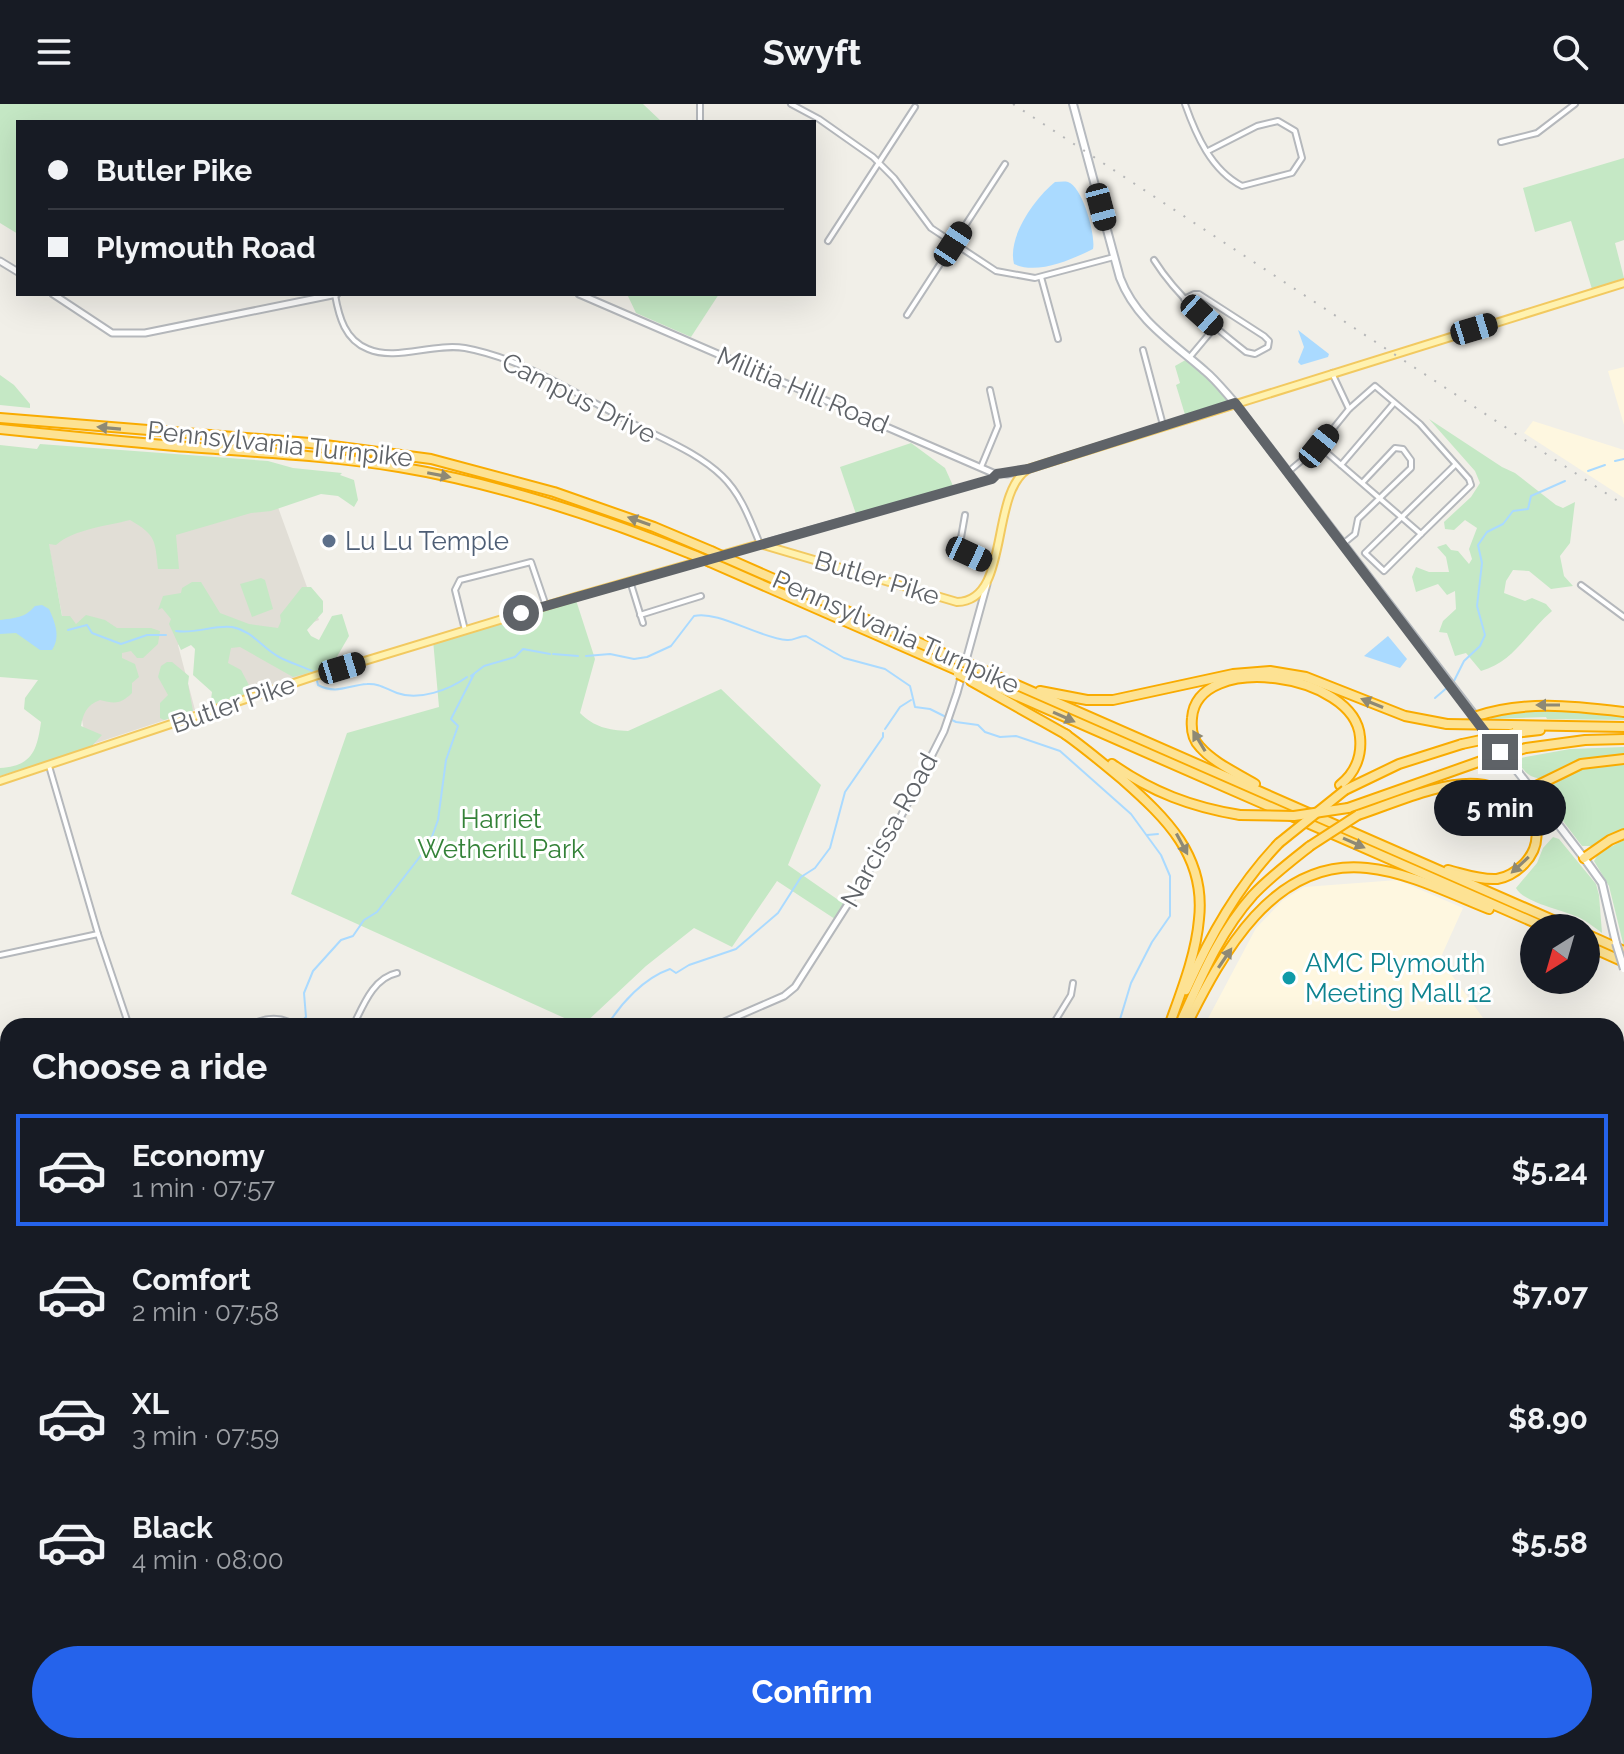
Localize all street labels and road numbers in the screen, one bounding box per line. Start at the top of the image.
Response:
street label: Militia Hill Road [713,340,893,440]
street label: Campus Drive [497,346,661,450]
street label: Pennsylvania Turnpike [146,415,414,473]
street label: Butler Pike [811,545,943,611]
street label: Pennsylvania Turnpike [768,564,1024,700]
street label: Butler Pike [167,669,299,739]
street label: Narcissa Road [834,748,944,912]

